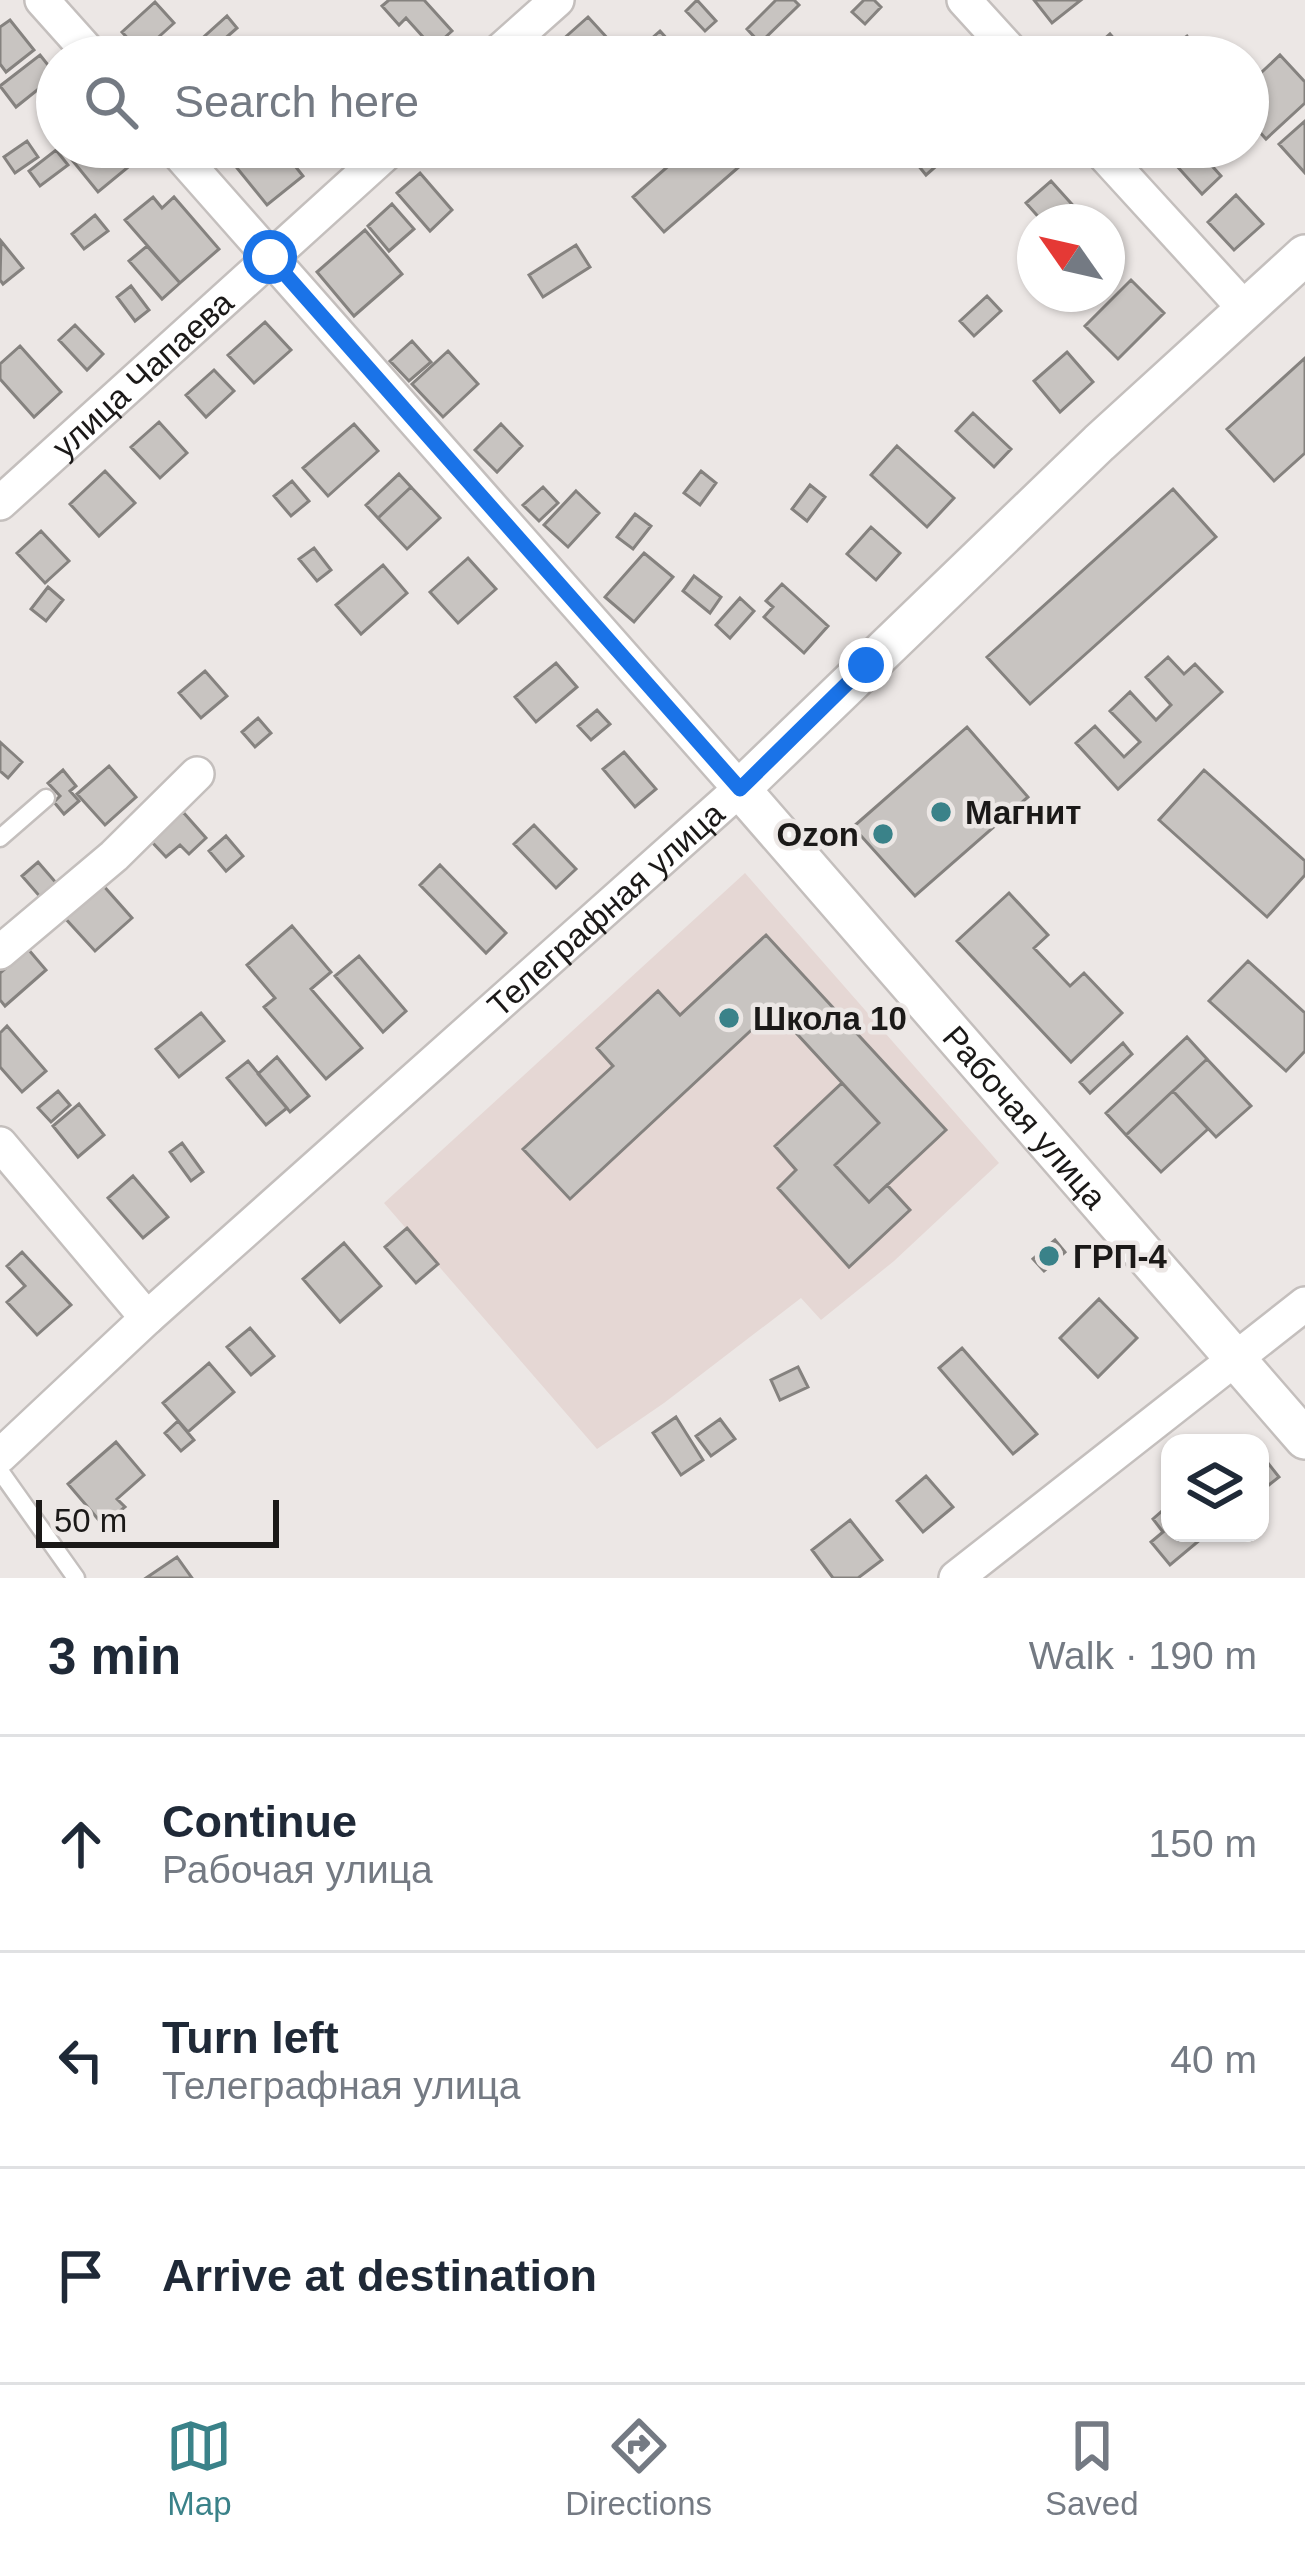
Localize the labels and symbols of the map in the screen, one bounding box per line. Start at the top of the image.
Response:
north arrow [1017,204,1125,312]
route start [243,230,297,284]
street label: улица Чапаева [45,283,241,466]
route end [839,638,893,692]
street label: Телеграфная улица [480,794,732,1024]
place label: Магнит [965,794,1081,831]
marker: Магнит [928,799,954,825]
place label: Ozon [777,816,859,853]
marker: Ozon [870,821,896,847]
place label: Школа 10 [753,1000,907,1037]
marker: Школа 10 [716,1005,742,1031]
street label: Рабочая улица [936,1019,1114,1216]
place label: ГРП-4 [1073,1238,1167,1275]
marker: ГРП-4 [1036,1243,1062,1269]
scale bar [36,1494,279,1547]

